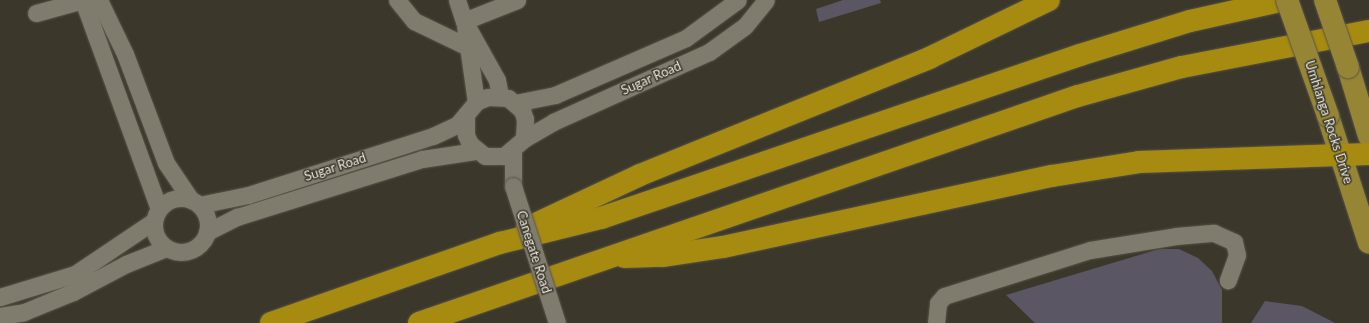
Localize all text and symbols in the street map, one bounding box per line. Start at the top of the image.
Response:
street label: Sugar Road [618,58,684,98]
street label: Umhlanga Rocks Drive [1302,58,1356,186]
street label: Sugar Road [302,150,368,184]
street label: Canegate Road [513,209,555,295]

